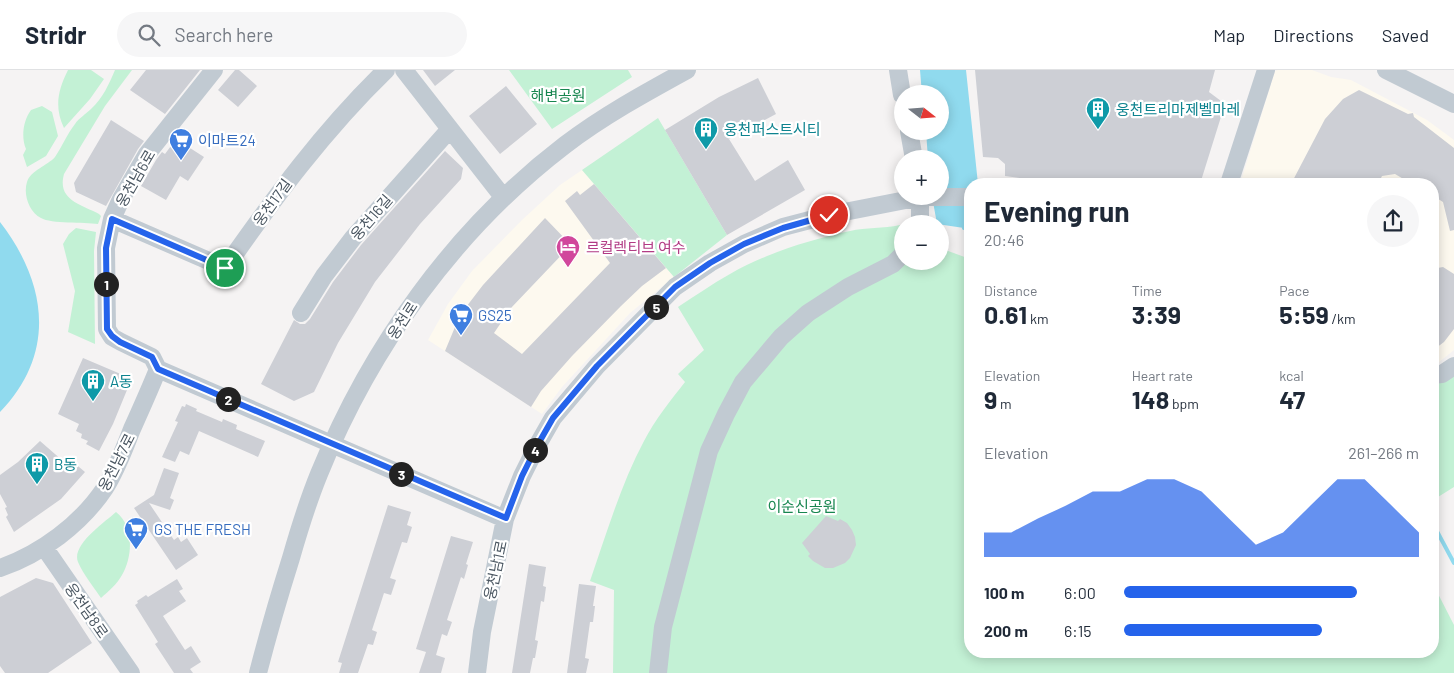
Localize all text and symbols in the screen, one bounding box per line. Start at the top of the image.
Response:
search box [117,12,467,57]
text: Stridr [25,20,87,49]
icon: search [135,21,163,49]
text: Search here [175,23,273,46]
text: Map [1213,24,1245,46]
text: Directions [1273,24,1354,46]
text: Saved [1382,24,1429,46]
north arrow [894,85,949,140]
map controls [894,85,949,270]
park label: 해변공원 [530,86,586,104]
building icon: 웅천트리마제벨마레 [1085,96,1111,130]
place label: 웅천트리마제벨마레 [1116,100,1240,118]
building icon: 웅천퍼스트시티 [693,116,719,150]
place label: 웅천퍼스트시티 [724,120,821,138]
supermarket icon: 이마트24 [168,127,194,161]
place label: 이마트24 [198,131,256,149]
street label: 웅천남6로 [111,146,159,210]
button: + [894,150,949,205]
street label: 웅천17길 [249,175,295,229]
street label: 웅천16길 [346,191,396,243]
pin [808,194,850,236]
text: Evening run [984,194,1130,228]
button: share [1367,195,1419,247]
icon: check [815,201,843,229]
button: − [894,215,949,270]
text: 20:46 [984,230,1024,249]
hotel icon: 르컬렉티브 여수 [555,234,581,268]
place label: 르컬렉티브 여수 [586,238,686,256]
pin [204,247,246,289]
icon: arrive [211,254,239,282]
pin: 1 [94,272,118,296]
text: 1 [104,276,109,293]
text: Distance [984,282,1037,299]
text: Time [1132,282,1162,299]
text: Pace [1279,282,1309,299]
pin: 5 [644,294,668,320]
street label: 웅천로 [383,298,421,342]
text: 5 [653,299,660,316]
text: 0.61 [984,299,1027,329]
text: 3:39 [1132,299,1181,329]
text: 5:59 [1279,299,1329,329]
supermarket icon: GS25 [448,302,474,336]
place label: GS25 [478,306,512,324]
text: km [1027,310,1049,327]
text: /km [1329,310,1356,327]
text: Elevation [984,367,1040,384]
text: Heart rate [1132,367,1193,384]
text: kcal [1279,367,1304,384]
building icon: A동 [80,368,106,402]
place label: A동 [110,372,133,390]
text: 9 [984,384,997,414]
text: 148 [1132,384,1169,414]
text: 47 [1279,384,1305,414]
pin: 2 [216,386,240,412]
text: 2 [225,391,232,408]
text: m [997,395,1012,412]
text: bpm [1169,395,1199,412]
street label: 웅천남7로 [94,430,138,494]
pin: 4 [522,438,548,462]
text: 4 [531,442,540,459]
text: Elevation [984,443,1048,462]
text: 261–266 m [1348,443,1419,462]
building icon: B동 [24,451,50,485]
place label: B동 [54,455,77,473]
pin: 3 [388,462,414,486]
text: 3 [398,466,405,483]
park label: 이순신공원 [767,497,837,515]
supermarket icon: GS THE FRESH [123,516,149,550]
place label: GS THE FRESH [154,520,251,538]
street label: 웅천남1로 [480,539,510,601]
street label: 웅천남8로 [62,579,112,641]
text: 100 m [984,583,1024,602]
text: 6:00 [1064,583,1096,602]
text: 200 m [984,621,1028,640]
text: 6:15 [1064,621,1092,640]

